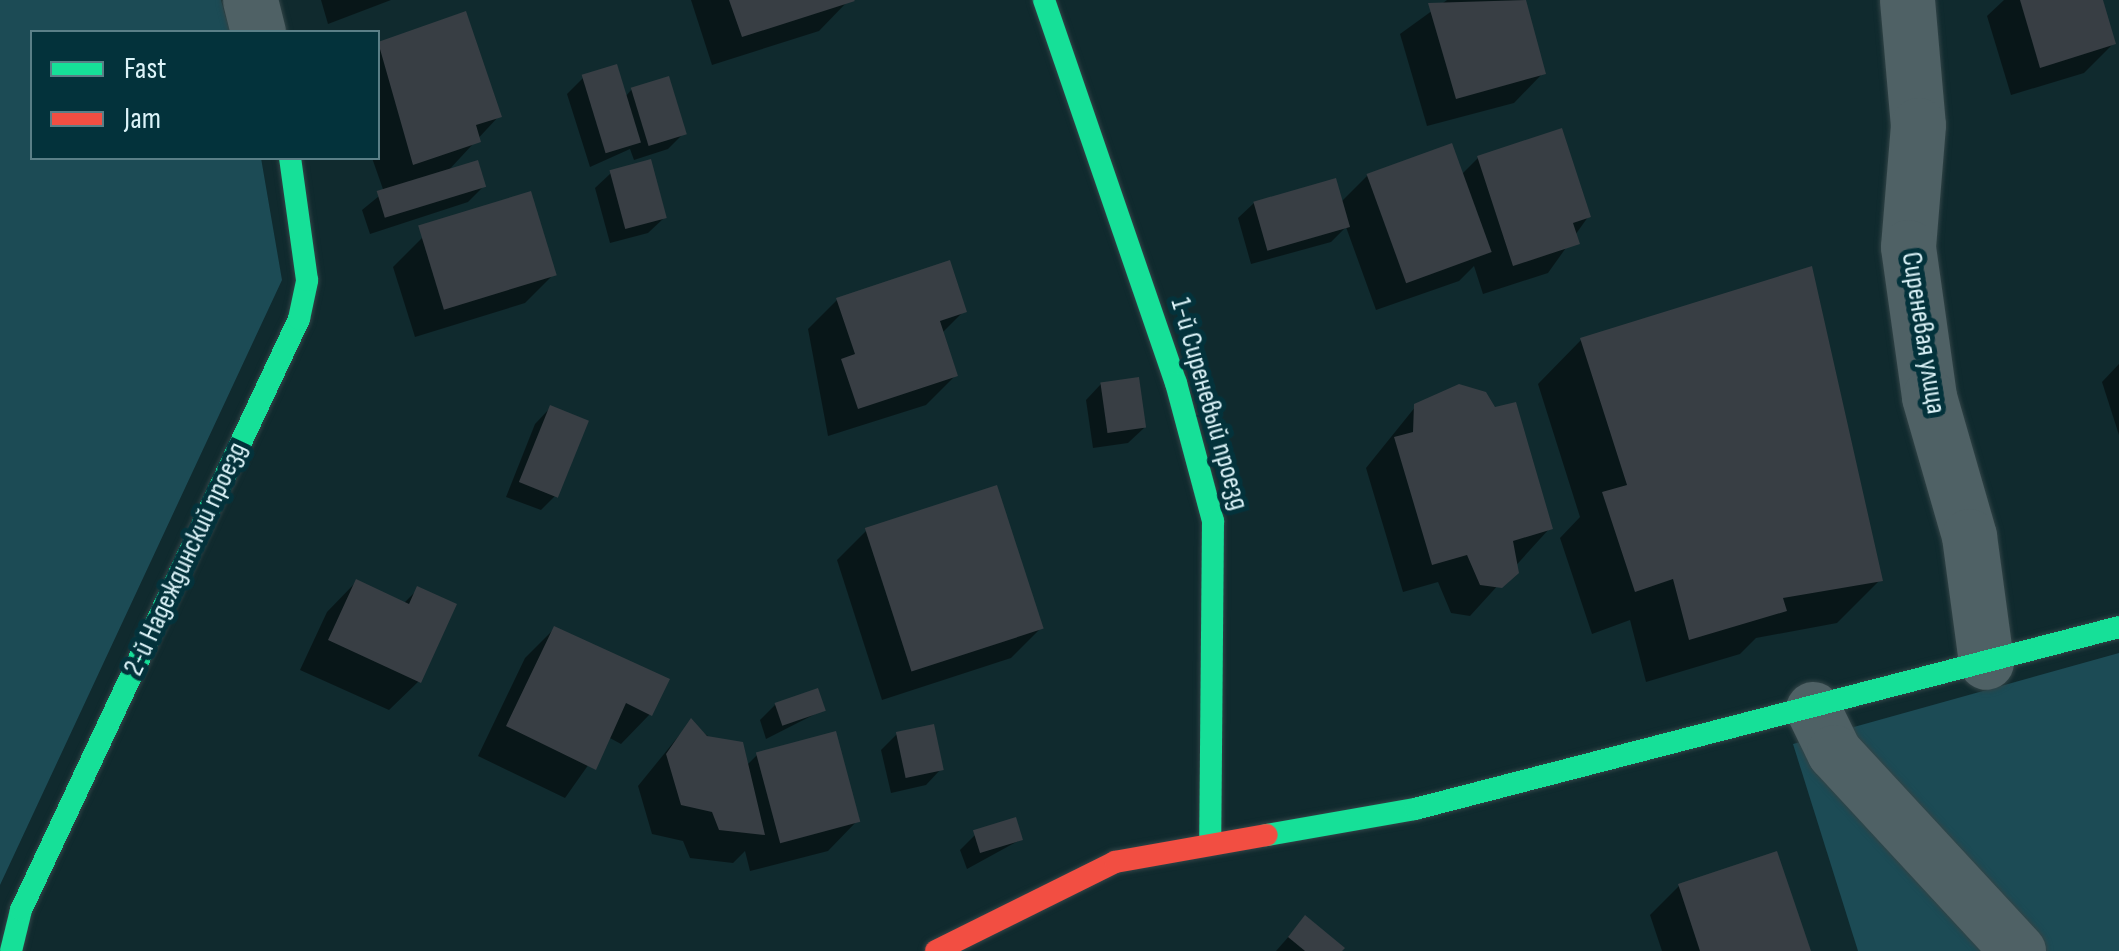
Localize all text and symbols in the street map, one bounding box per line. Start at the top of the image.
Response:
legend [30,30,380,160]
text: Fast [124,51,166,87]
text: Jam [124,101,161,137]
street label: Сиреневая улица [1894,250,1952,416]
street label: 1-й Сиреневый проезд [1163,294,1255,514]
street label: 2-й Надеждинский проезд [117,437,255,681]

